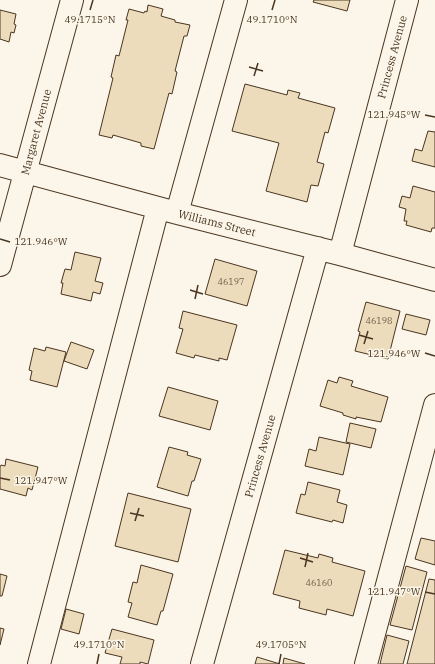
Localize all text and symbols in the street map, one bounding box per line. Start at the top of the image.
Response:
text: 49.1715°N [64,13,116,26]
text: 49.1710°N [246,13,298,26]
street label: Princess Avenue [374,14,410,100]
street label: Margaret Avenue [18,87,54,176]
text: 121.945°W [367,108,421,121]
street label: Williams Street [177,207,257,239]
text: 121.946°W [14,235,68,248]
house number: 46197 [217,276,245,287]
house number: 46198 [365,315,393,326]
text: 121.946°W [367,347,421,360]
street label: Princess Avenue [241,413,279,499]
text: 121.947°W [14,474,68,487]
house number: 46160 [305,577,333,588]
text: 121.947°W [367,585,421,598]
text: 49.1710°N [73,638,125,651]
text: 49.1705°N [255,638,307,651]

